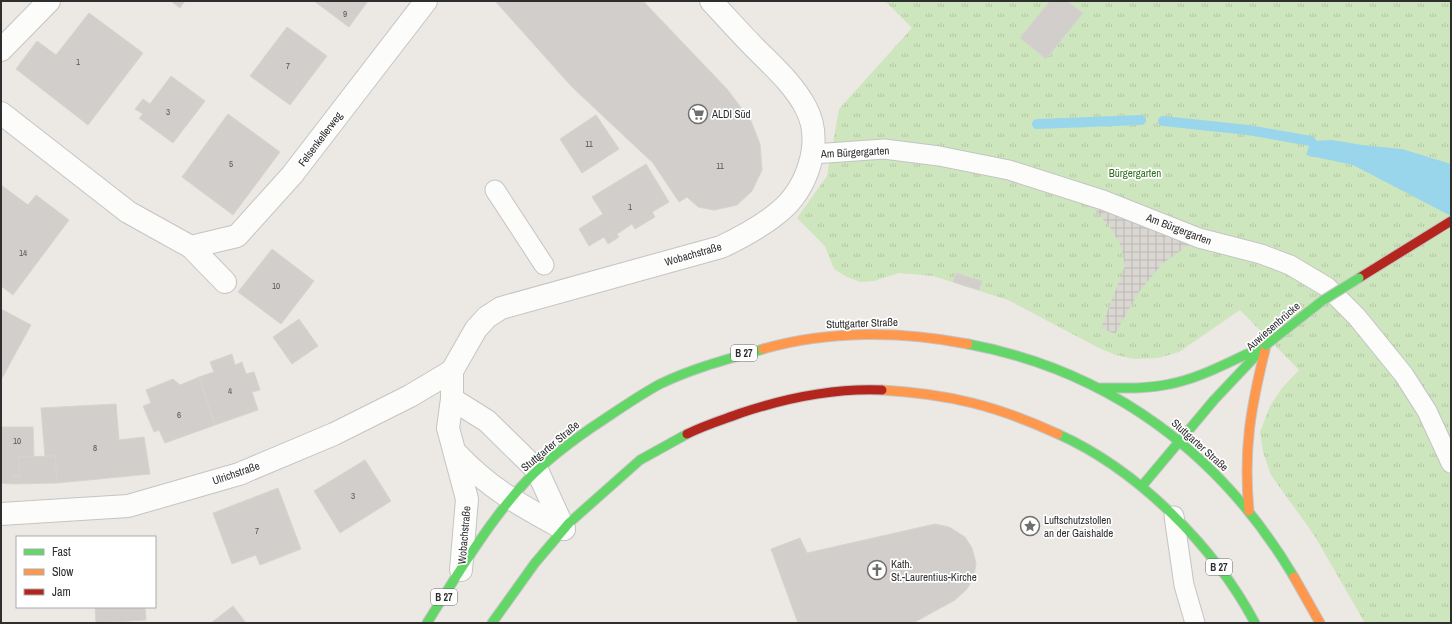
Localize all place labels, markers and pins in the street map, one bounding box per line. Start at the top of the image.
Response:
supermarket icon: ALDI Süd [687,103,709,125]
place label: ALDI Süd [711,107,751,121]
place label: Luftschutzstollen an der Gaishalde [1044,513,1113,540]
place icon: Luftschutzstollen an der Gaishalde [1019,515,1041,537]
place label: Kath. St.-Laurentius-Kirche [891,557,977,584]
church icon: Kath. St.-Laurentius-Kirche [866,559,888,581]

